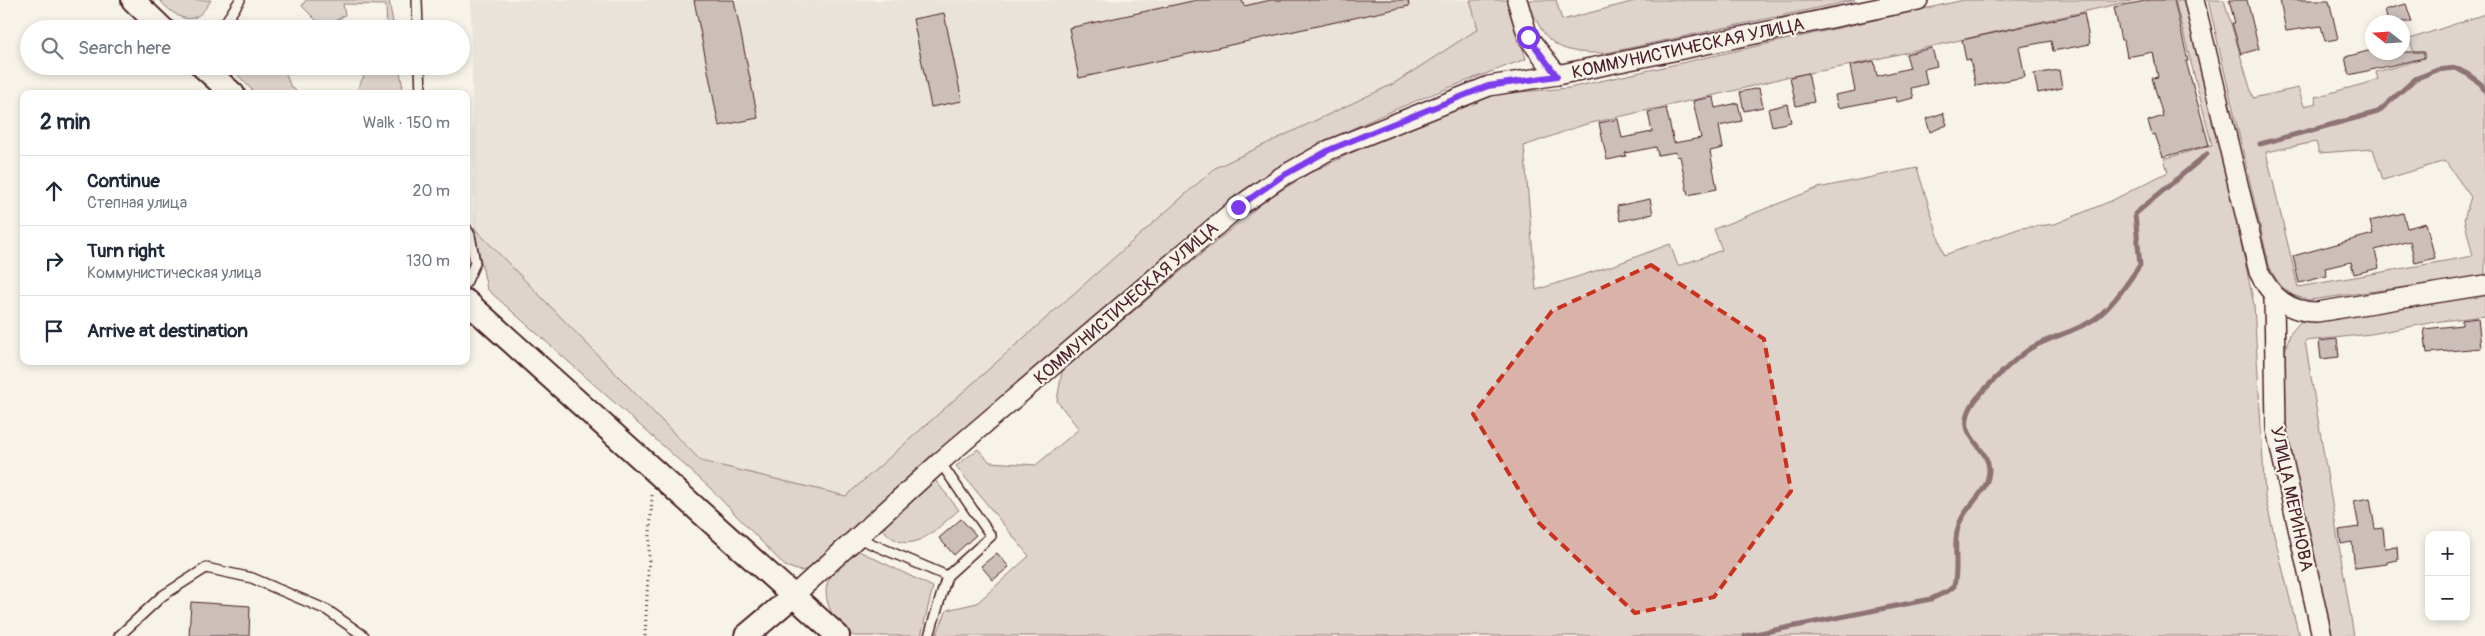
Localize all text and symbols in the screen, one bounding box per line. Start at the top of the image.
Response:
street label: КОММУНИСТИЧЕСКАЯ УЛИЦА [1570,13,1807,84]
north arrow [2365,15,2410,60]
search box [20,20,470,75]
route start [1517,26,1540,49]
icon: search [38,34,66,62]
text: Search here [78,36,171,60]
text: 2 min [40,109,90,136]
text: Walk · 150 m [363,113,450,133]
text: Continue [87,169,160,193]
icon: ahead [40,177,68,205]
text: 20 m [412,181,450,201]
text: Степная улица [87,193,187,213]
route end [1227,196,1250,219]
street label: КОММУНИСТИЧЕСКАЯ УЛИЦА [1029,217,1224,390]
text: Turn right [87,239,165,263]
icon: right [40,247,68,275]
text: 130 m [406,251,450,271]
text: Коммунистическая улица [87,263,261,283]
icon: arrive [40,317,68,345]
text: Arrive at destination [87,319,248,343]
street label: УЛИЦА МЕРИНОВА [2265,425,2318,574]
map controls [2425,531,2470,621]
button: + [2425,531,2470,576]
button: − [2425,576,2470,621]

